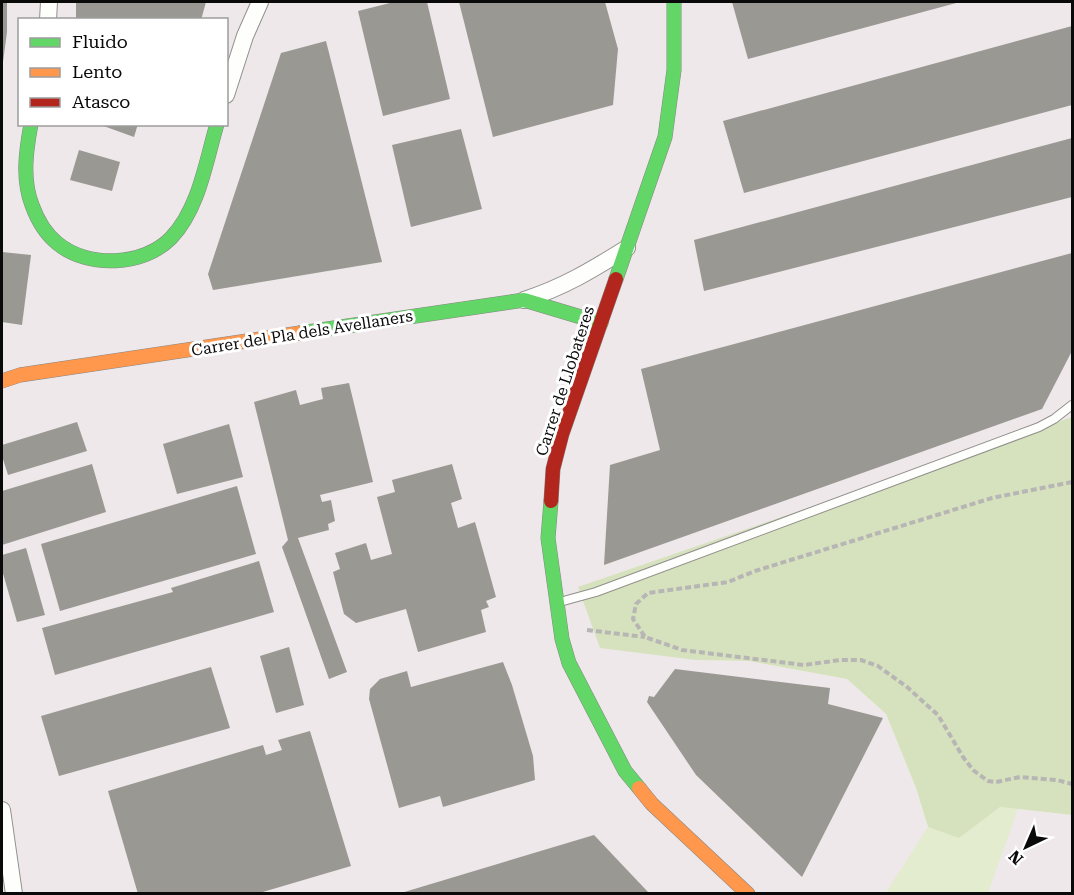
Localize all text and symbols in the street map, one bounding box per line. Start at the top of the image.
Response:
legend [18,18,228,126]
text: Fluido [72,31,128,52]
text: Lento [72,61,122,82]
text: Atasco [72,91,130,112]
street label: Carrer de Llobateres [532,303,598,458]
street label: Carrer del Pla dels Avellaners [190,306,414,360]
north arrow [996,817,1056,877]
text: N [1005,846,1027,869]

